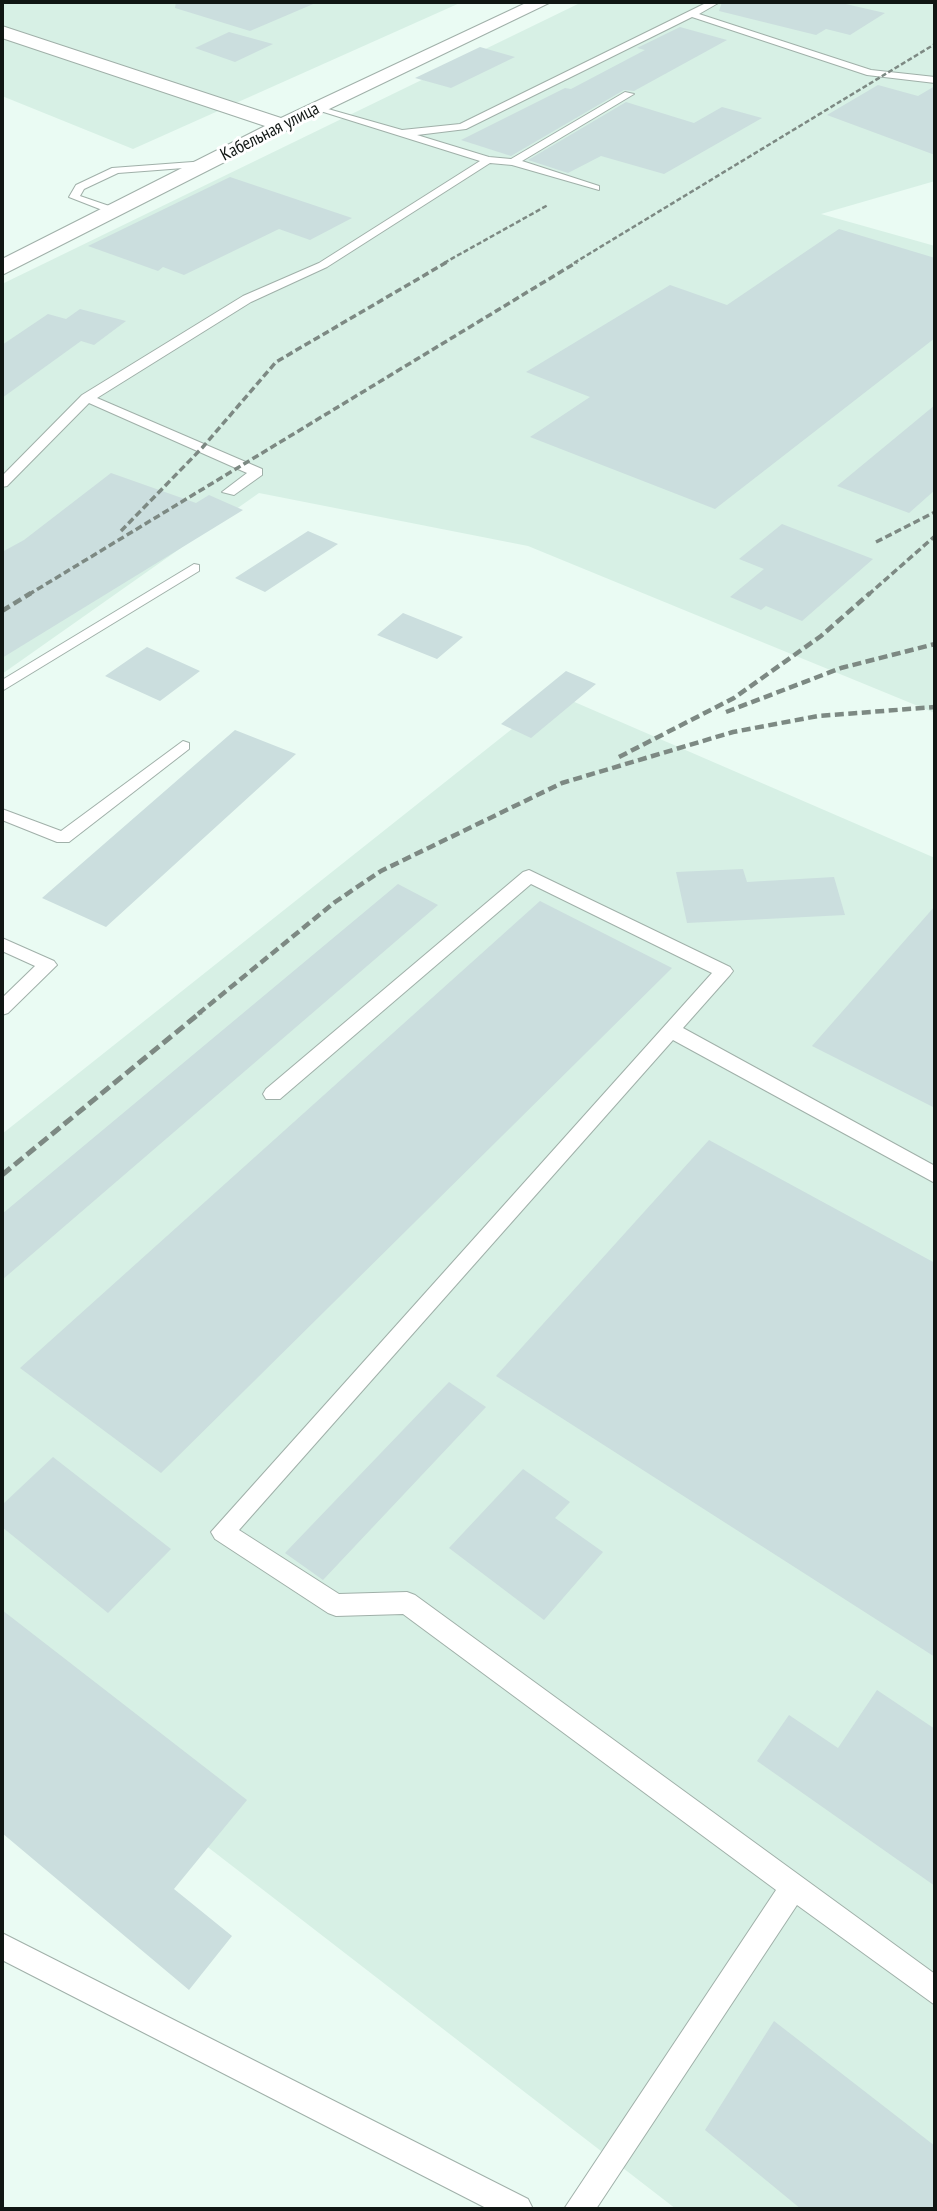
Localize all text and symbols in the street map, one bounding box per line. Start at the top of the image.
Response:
street label: Кабельная улица [217,98,323,166]

